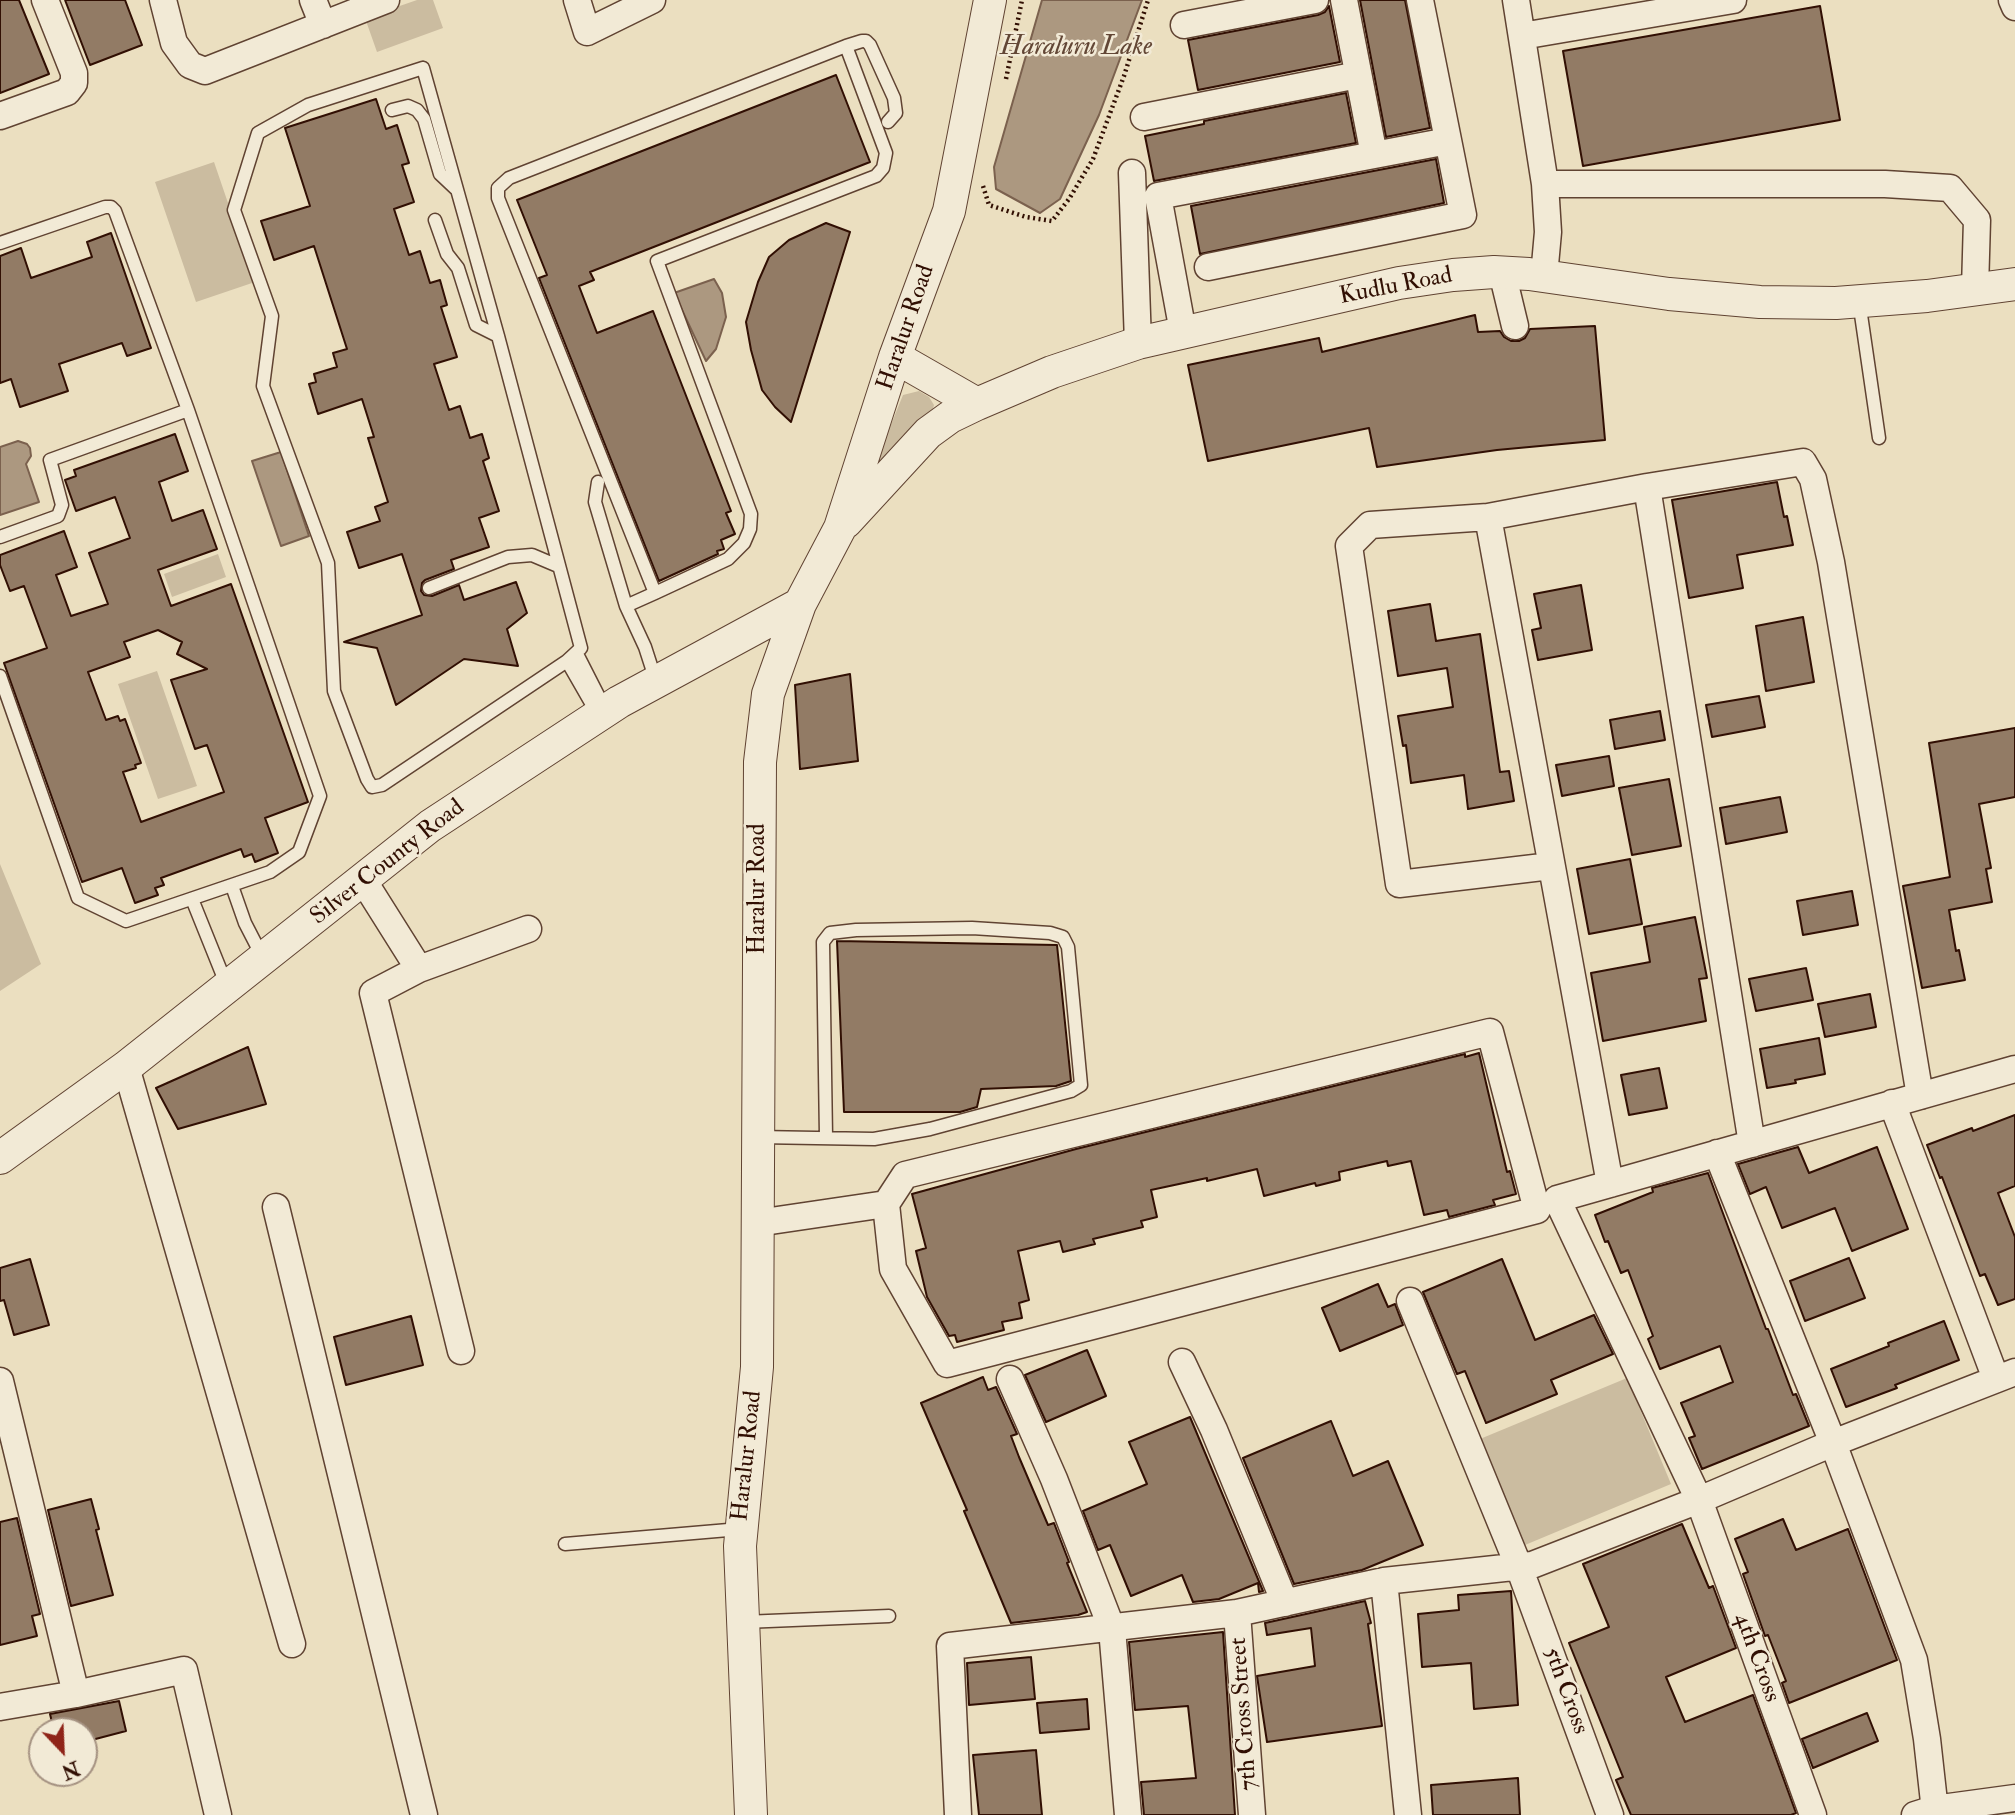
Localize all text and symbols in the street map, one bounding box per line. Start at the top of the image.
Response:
water label: Haraluru Lake [1000,32,1152,64]
street label: Haralur Road [872,261,942,395]
street label: Kudlu Road [1337,262,1455,312]
street label: Silver County Road [305,794,471,932]
street label: Haralur Road [745,824,773,954]
street label: Haralur Road [727,1389,769,1523]
street label: 4th Cross [1727,1610,1785,1706]
street label: 7th Cross Street [1225,1636,1265,1792]
street label: 5th Cross [1536,1644,1594,1738]
north arrow [28,1717,98,1787]
text: N [58,1755,83,1784]

